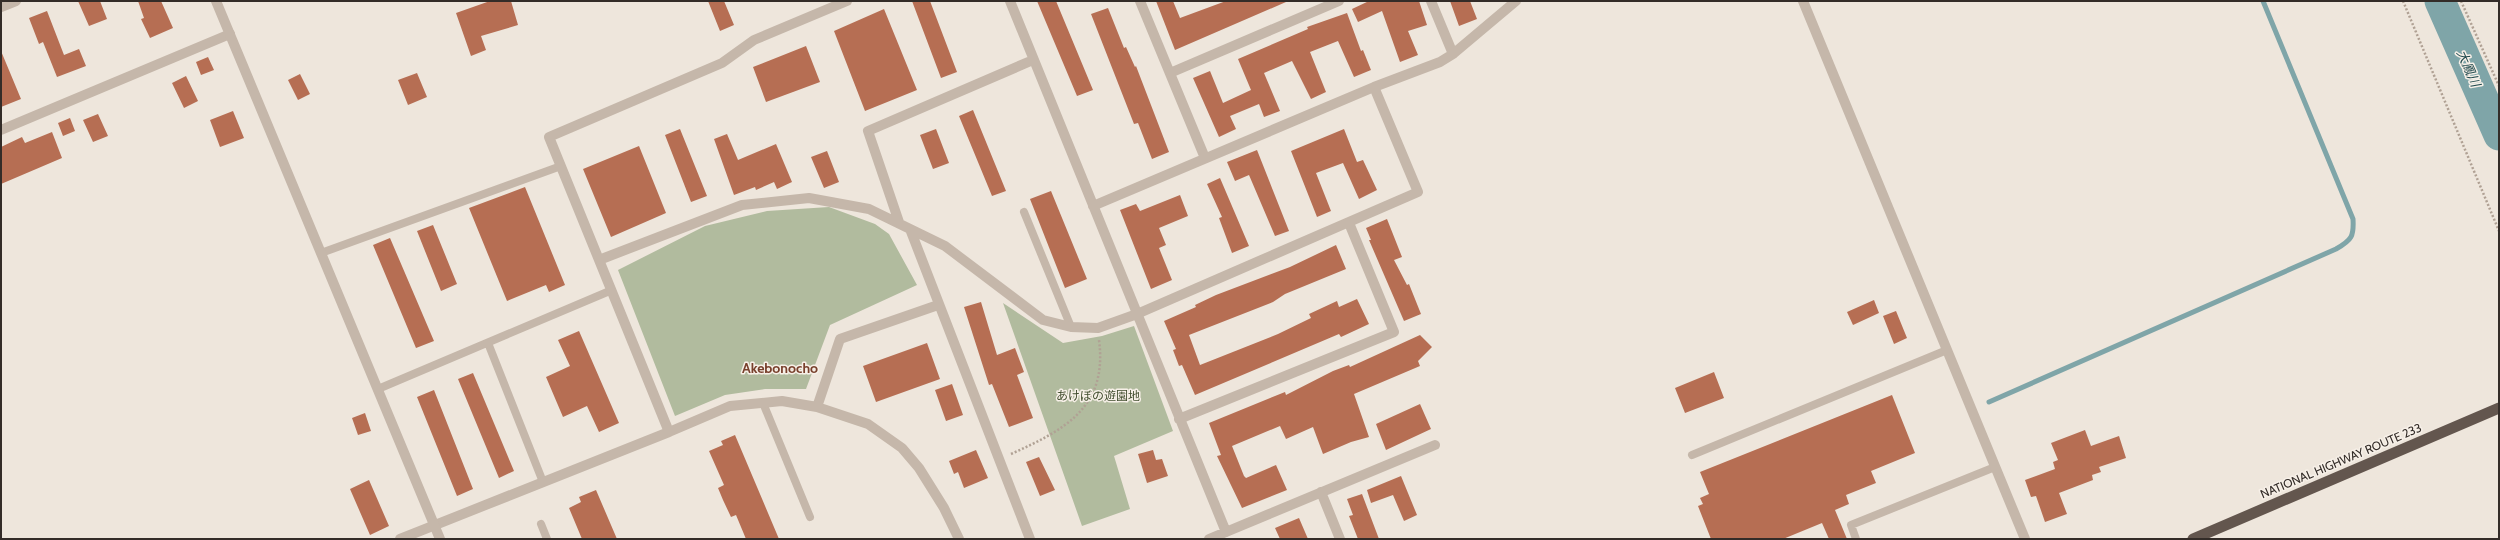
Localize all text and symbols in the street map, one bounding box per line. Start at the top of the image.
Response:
water label: 大鳳川 [2454,47,2485,91]
district label: Akebonocho [742,359,818,377]
park label: あけぼの遊園地 [1056,388,1140,403]
street label: NATIONAL HIGHWAY ROUTE 233 [2258,420,2424,501]

